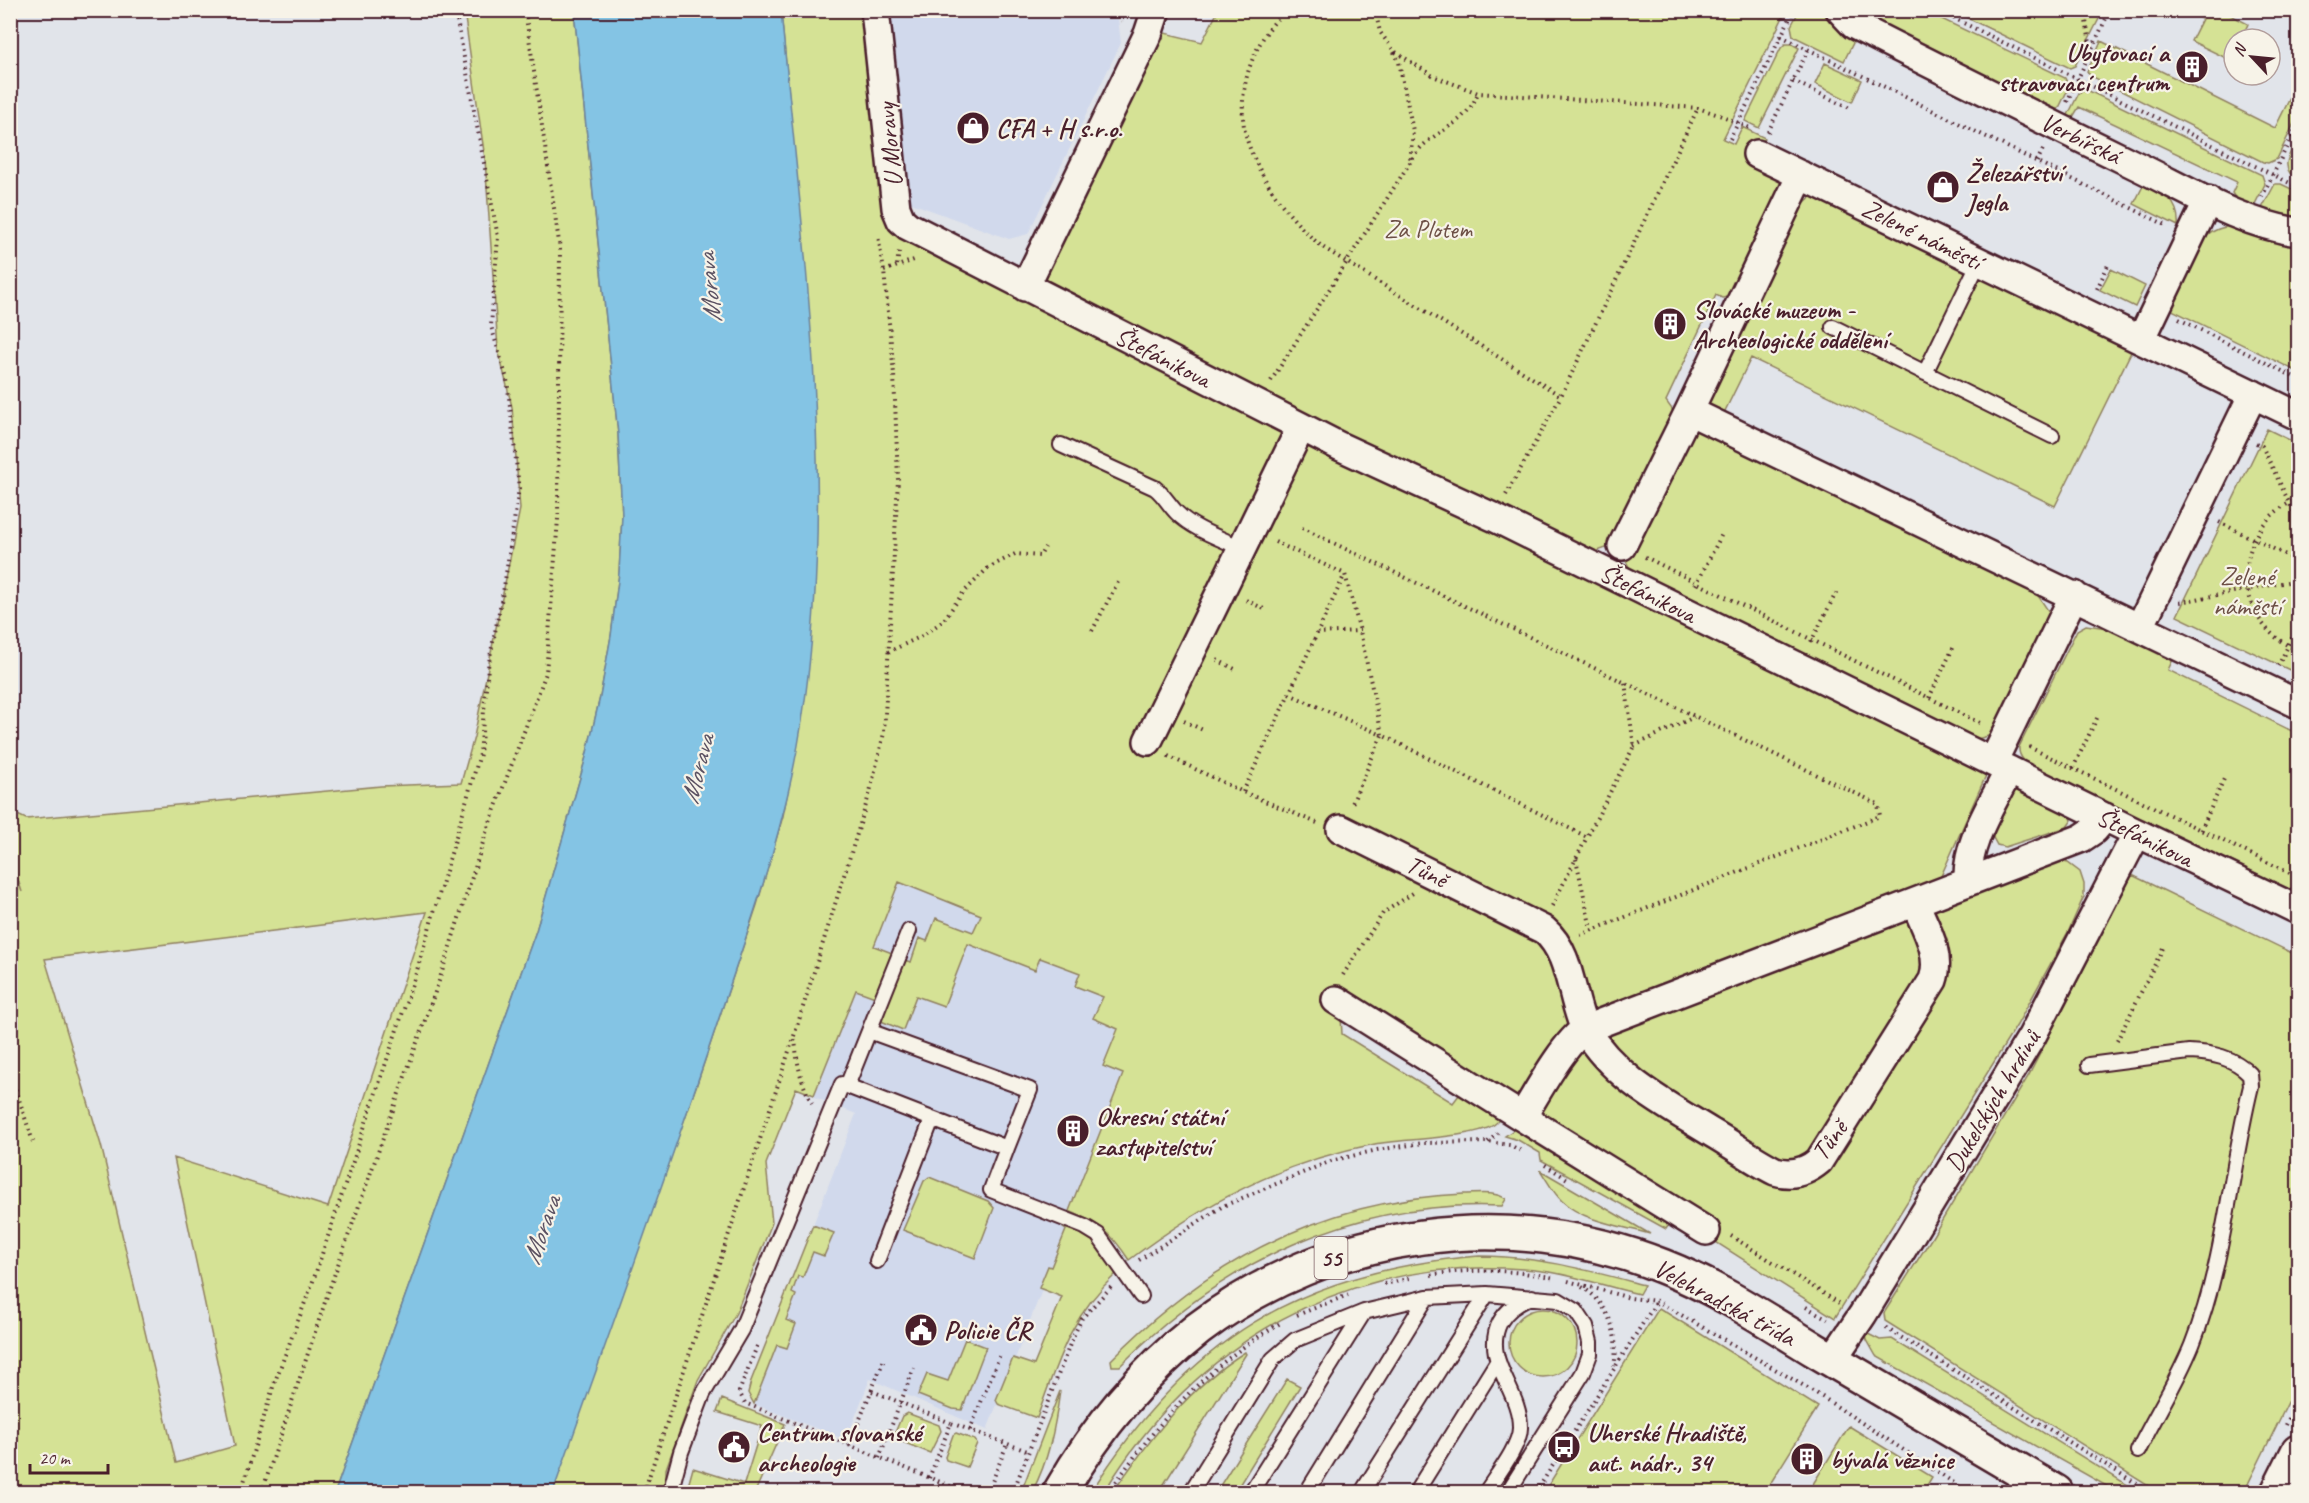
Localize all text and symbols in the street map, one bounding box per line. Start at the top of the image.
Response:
north arrow [2222,27,2282,87]
place label: Ubytovací a stravovací centrum [1999,36,2171,99]
text: N [2228,39,2252,60]
building icon: Ubytovací a stravovací centrum [2174,49,2210,85]
street label: U Moravy [868,99,910,188]
street label: Verbířská [2035,105,2129,173]
shop icon: CFA + H s.r.o. [955,110,991,146]
place label: CFA + H s.r.o. [996,112,1123,145]
place label: Železářství Jegla [1964,156,2067,219]
shop icon: Železářství Jegla [1925,169,1961,205]
street label: Zelené náměstí [1857,191,1992,280]
park label: Za Plotem [1384,213,1474,246]
water label: Morava [688,249,730,324]
place label: Slovácké muzeum - Archeologické oddělení [1693,293,1892,356]
building icon: Slovácké muzeum - Archeologické oddělení [1652,306,1688,342]
street label: Štefánikova [1109,319,1218,397]
street label: Štefánikova [1594,556,1703,632]
park label: Zelené náměstí [2213,560,2286,623]
water label: Morava [672,728,723,807]
street label: Štefánikova [2091,800,2200,876]
street label: Tůně [1401,847,1456,897]
street label: Dukelských hrdinů [1937,1022,2049,1178]
place label: Okresní státní zastupitelství [1096,1100,1229,1163]
street label: Tůně [1804,1111,1857,1167]
building icon: Okresní státní zastupitelství [1055,1113,1091,1149]
water label: Morava [514,1189,569,1268]
road number: 55 [1314,1237,1348,1279]
street label: Velehradská třída [1648,1251,1803,1354]
public building icon: Policie ČR [903,1312,939,1348]
place label: Policie ČR [944,1314,1034,1347]
place label: Centrum slovanské archeologie [757,1416,926,1479]
place label: Uherské Hradiště, aut. nádr., 34 [1587,1416,1747,1479]
public building icon: Centrum slovanské archeologie [716,1429,752,1465]
bus stop icon: Uherské Hradiště, aut. nádr., 34 [1546,1429,1582,1465]
scale bar [30,1437,108,1475]
building icon: bývalá věznice [1789,1441,1825,1477]
place label: bývalá věznice [1830,1443,1956,1476]
text: 20 m [39,1447,72,1469]

